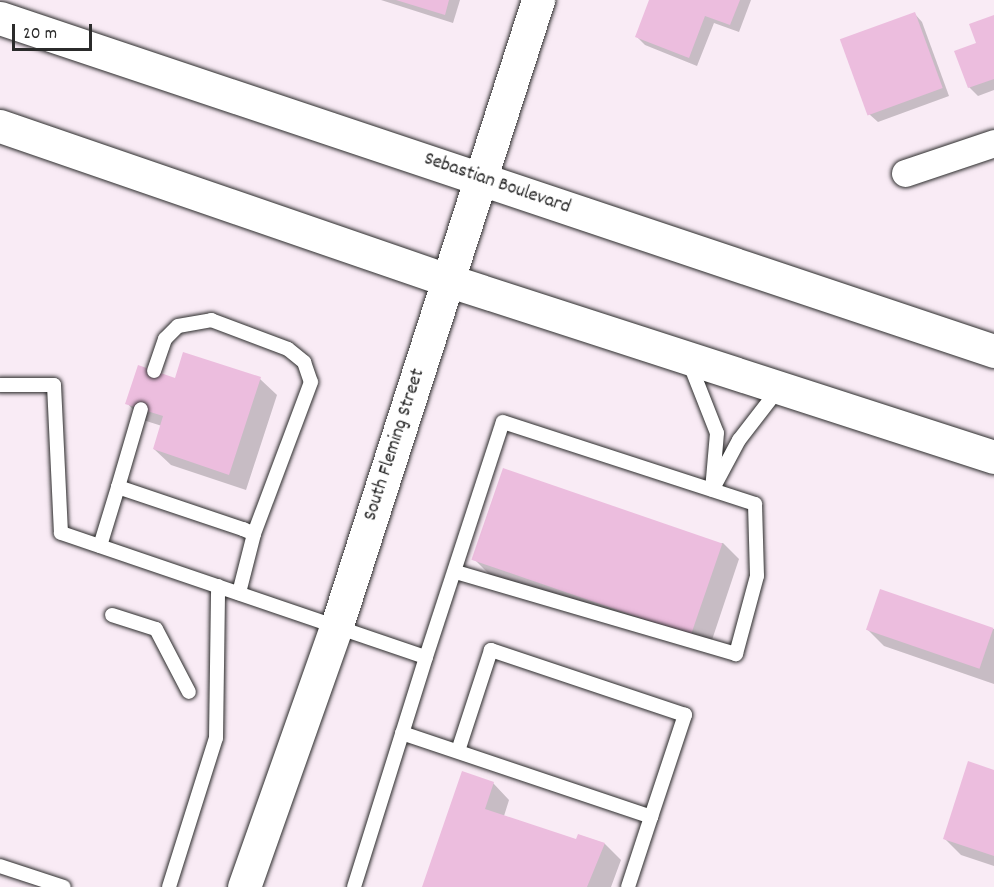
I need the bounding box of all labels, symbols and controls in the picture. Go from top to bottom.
scale bar [15,12,94,50]
text: 20 m [23,22,57,47]
street label: Sebastian Boulevard [421,148,573,220]
street label: South Fleming Street [359,366,431,524]

